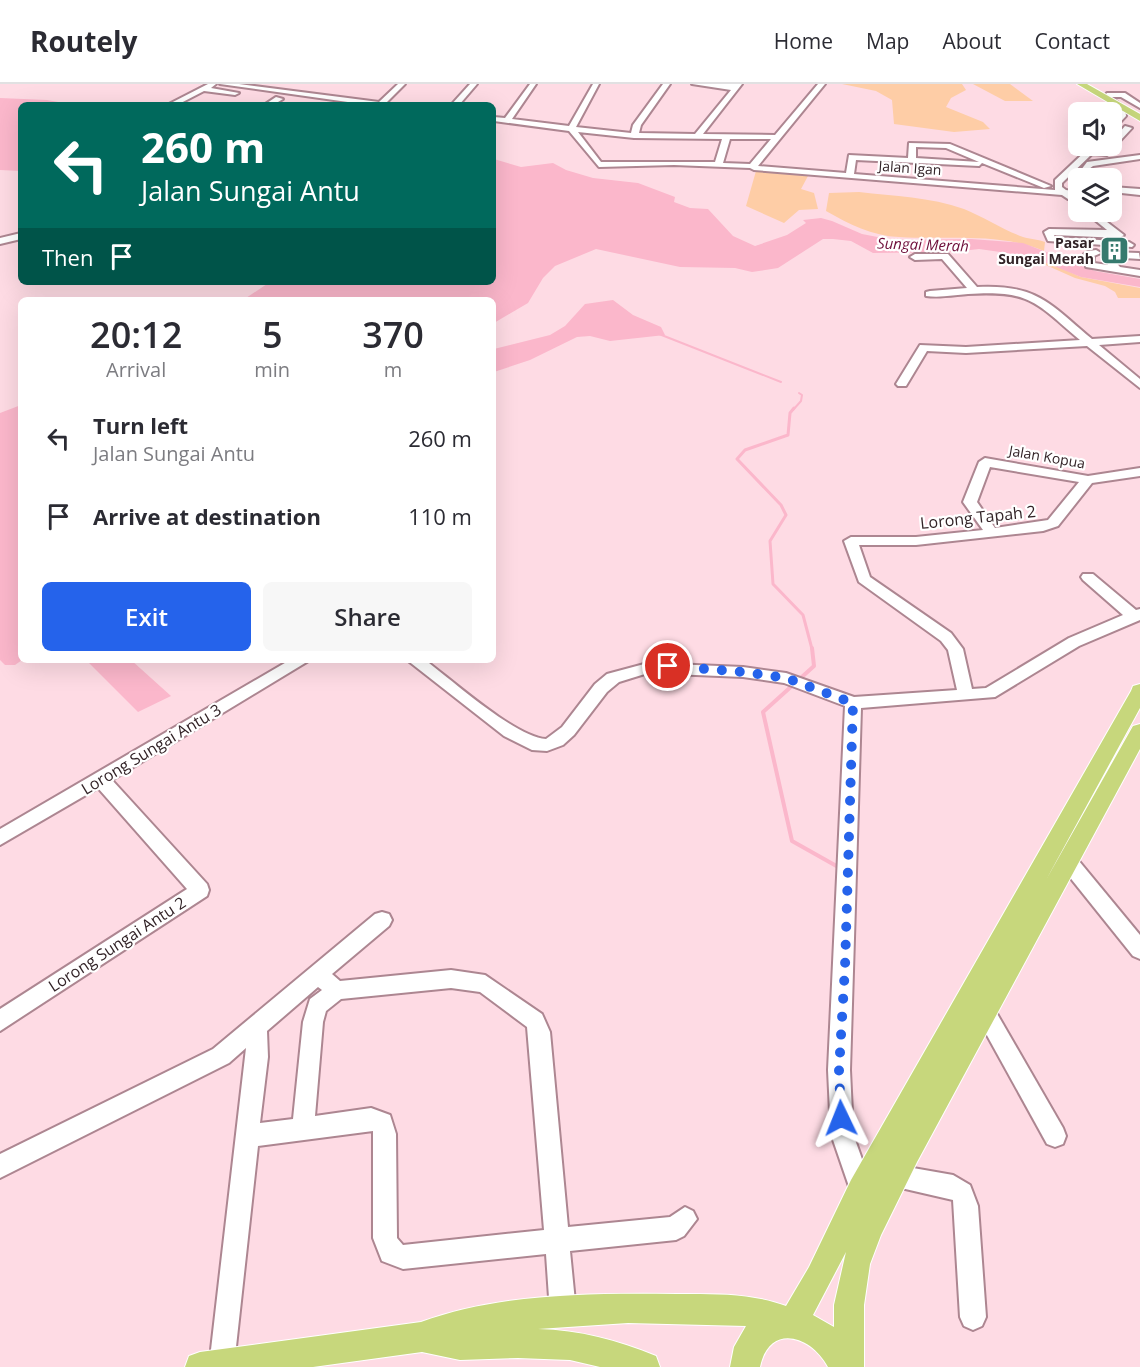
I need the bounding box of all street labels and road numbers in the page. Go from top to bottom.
street label: Jalan Igan [876,156,942,179]
street label: Jalan Kopua [1006,440,1087,473]
street label: Lorong Tapah 2 [919,500,1037,534]
street label: Lorong Sungai Antu 3 [77,698,225,800]
street label: Lorong Sungai Antu 2 [44,891,190,997]

